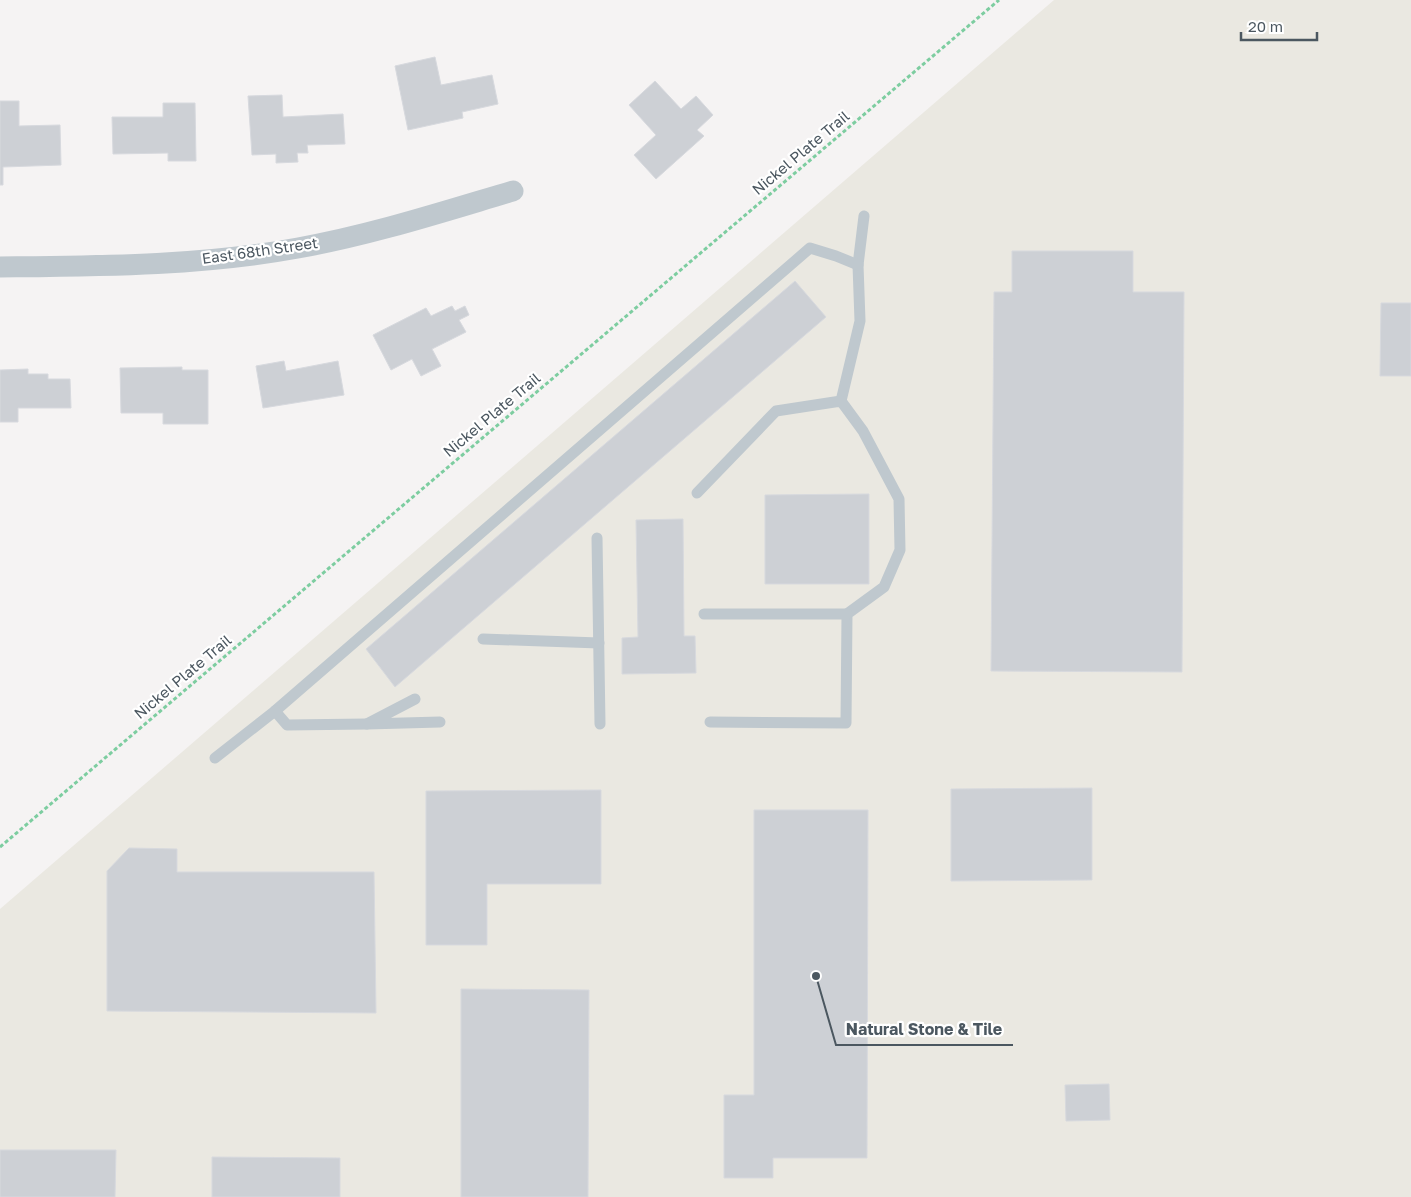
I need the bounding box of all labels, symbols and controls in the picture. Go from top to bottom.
scale bar [1241,10,1317,42]
text: 20 m [1248,17,1283,35]
street label: Nickel Plate Trail [748,106,853,198]
street label: East 68th Street [201,233,319,267]
street label: Nickel Plate Trail [439,368,544,460]
street label: Nickel Plate Trail [130,630,235,722]
callout: Natural Stone & Tile [836,1014,1013,1045]
text: Natural Stone & Tile [846,1019,1002,1039]

